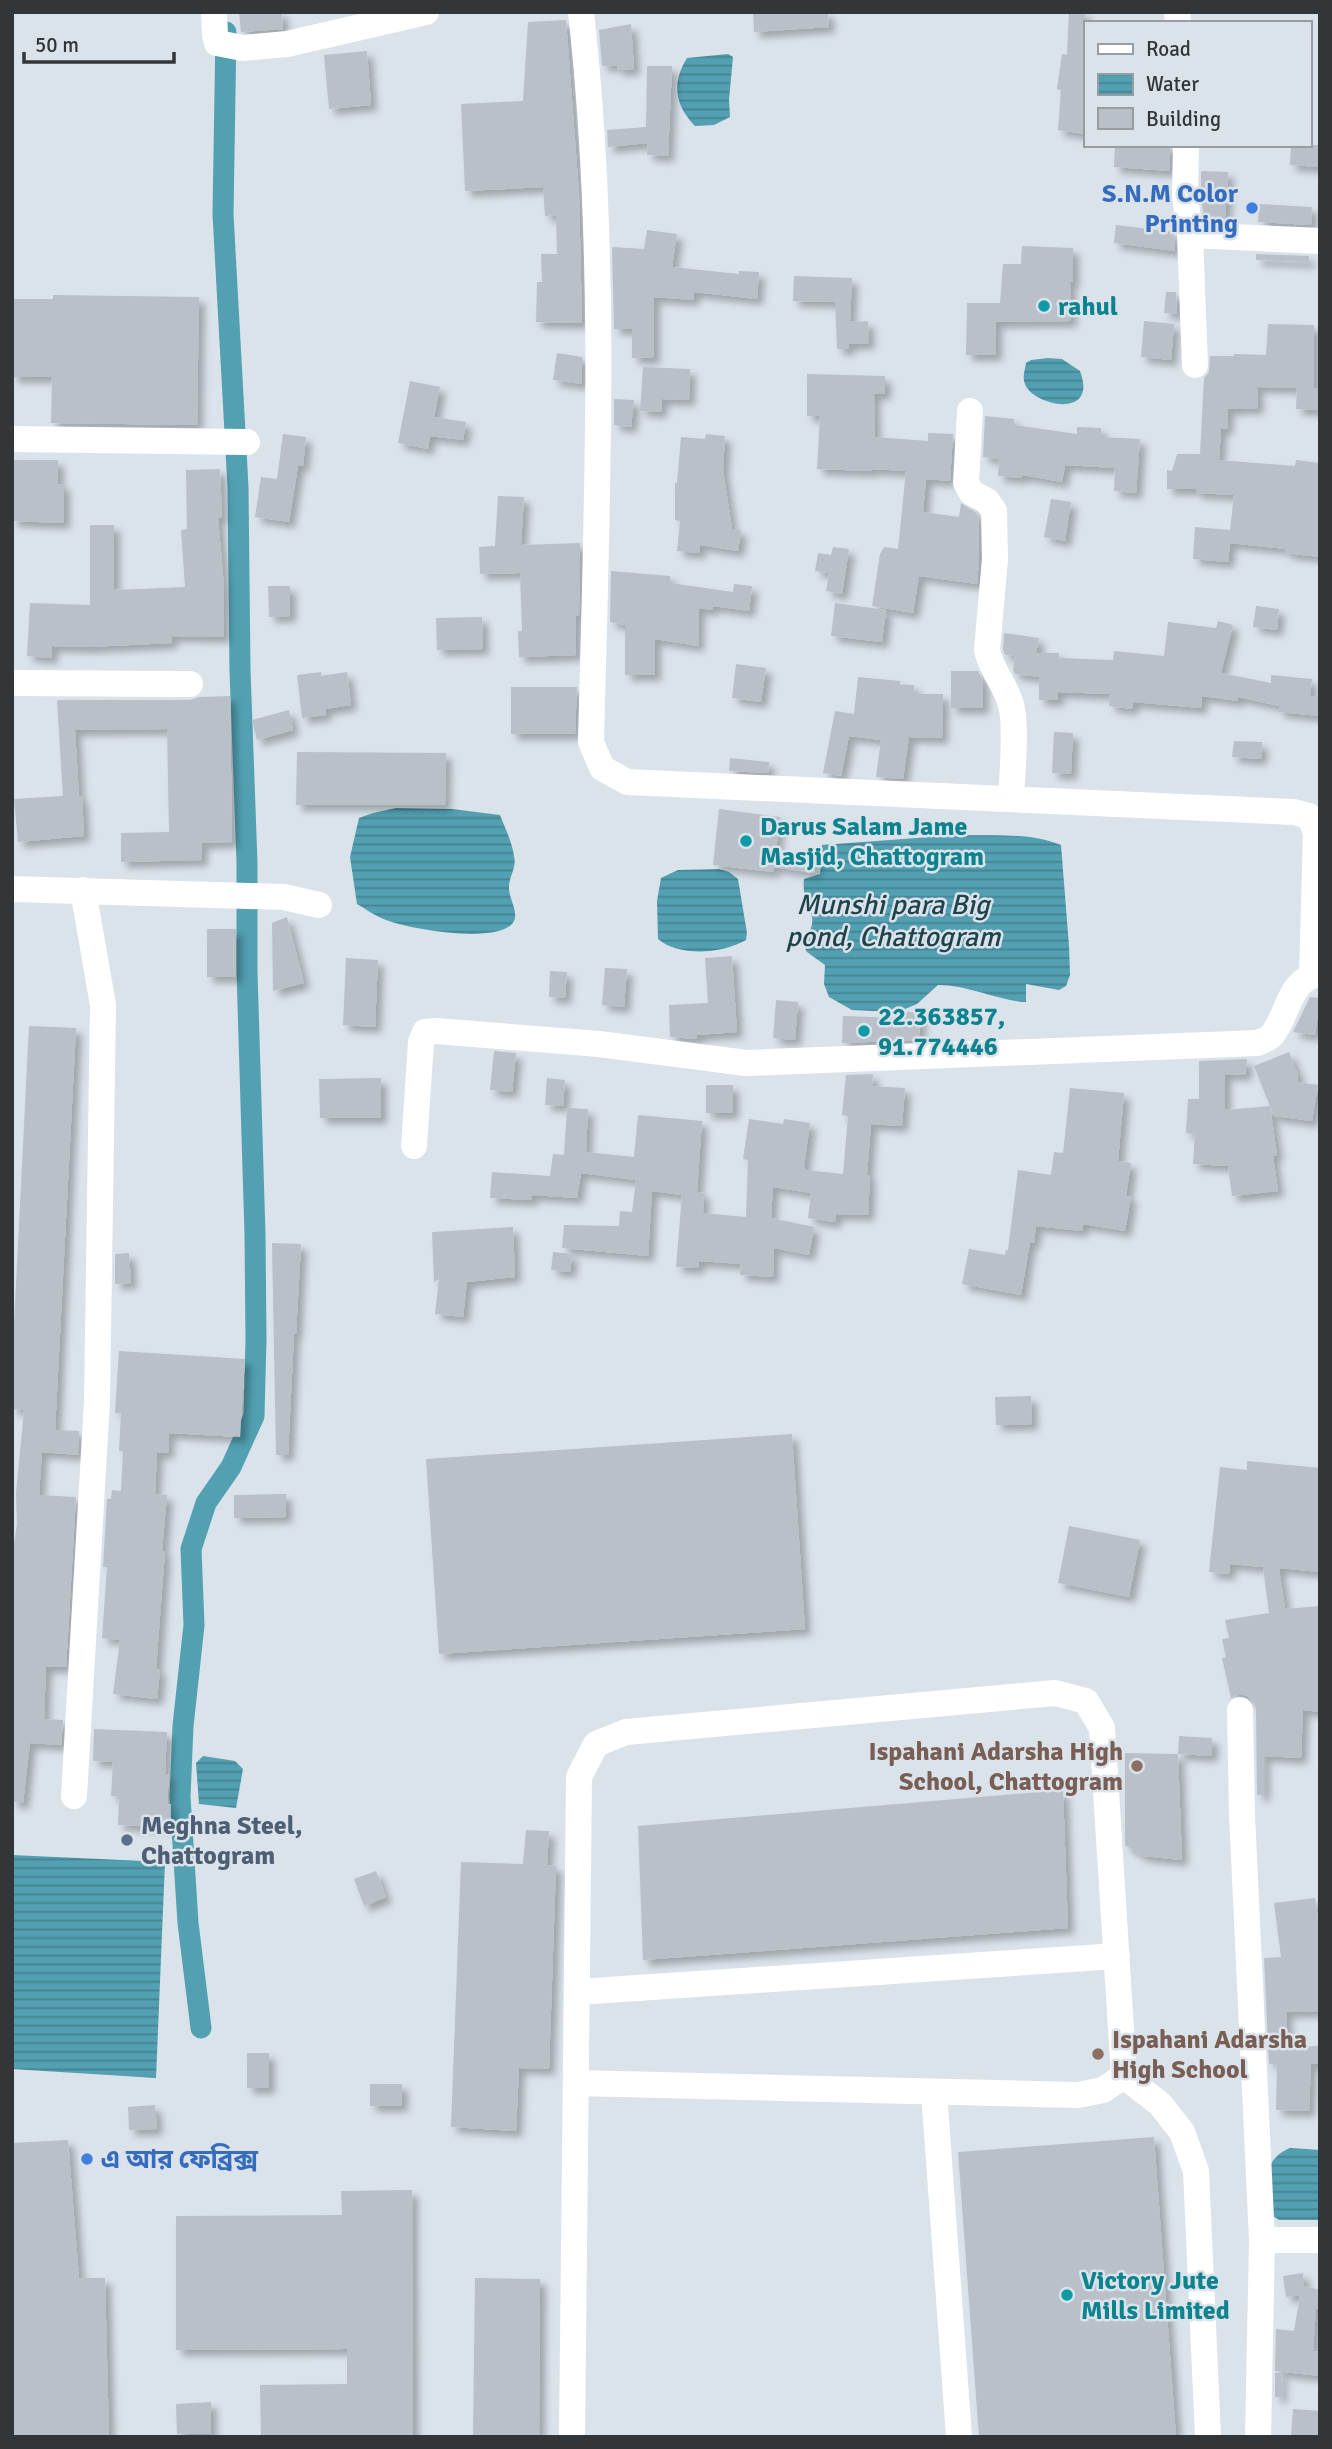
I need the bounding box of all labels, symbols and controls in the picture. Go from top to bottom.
scale bar [24,21,175,65]
legend [1084,21,1311,147]
text: 50 m [35,32,79,58]
text: Road [1146,36,1191,62]
text: Water [1146,71,1199,97]
text: Building [1146,106,1221,132]
place label: S.N.M Color Printing [1102,178,1239,240]
marker: S.N.M Color Printing [1244,200,1260,216]
place label: rahul [1058,291,1118,323]
marker: rahul [1036,298,1052,314]
place label: Darus Salam Jame Masjid, Chattogram [760,811,984,873]
marker: Darus Salam Jame Masjid, Chattogram [738,833,754,849]
water label: Munshi para Big pond, Chattogram [786,888,1001,954]
place label: 22.363857, 91.774446 [878,1001,1005,1063]
marker: 22.363857, 91.774446 [856,1023,872,1039]
place label: Ispahani Adarsha High School, Chattogram [868,1736,1123,1798]
marker: Ispahani Adarsha High School, Chattogram [1129,1758,1145,1774]
place label: Meghna Steel, Chattogram [141,1810,303,1872]
marker: Meghna Steel, Chattogram [119,1832,135,1848]
place label: Ispahani Adarsha High School [1112,2024,1307,2086]
marker: Ispahani Adarsha High School [1090,2046,1106,2062]
place label: এ আর ফেব্রিক্স [101,2143,259,2176]
marker: এ আর ফেব্রিক্স [79,2151,95,2167]
place label: Victory Jute Mills Limited [1081,2265,1230,2327]
marker: Victory Jute Mills Limited [1059,2287,1075,2303]

